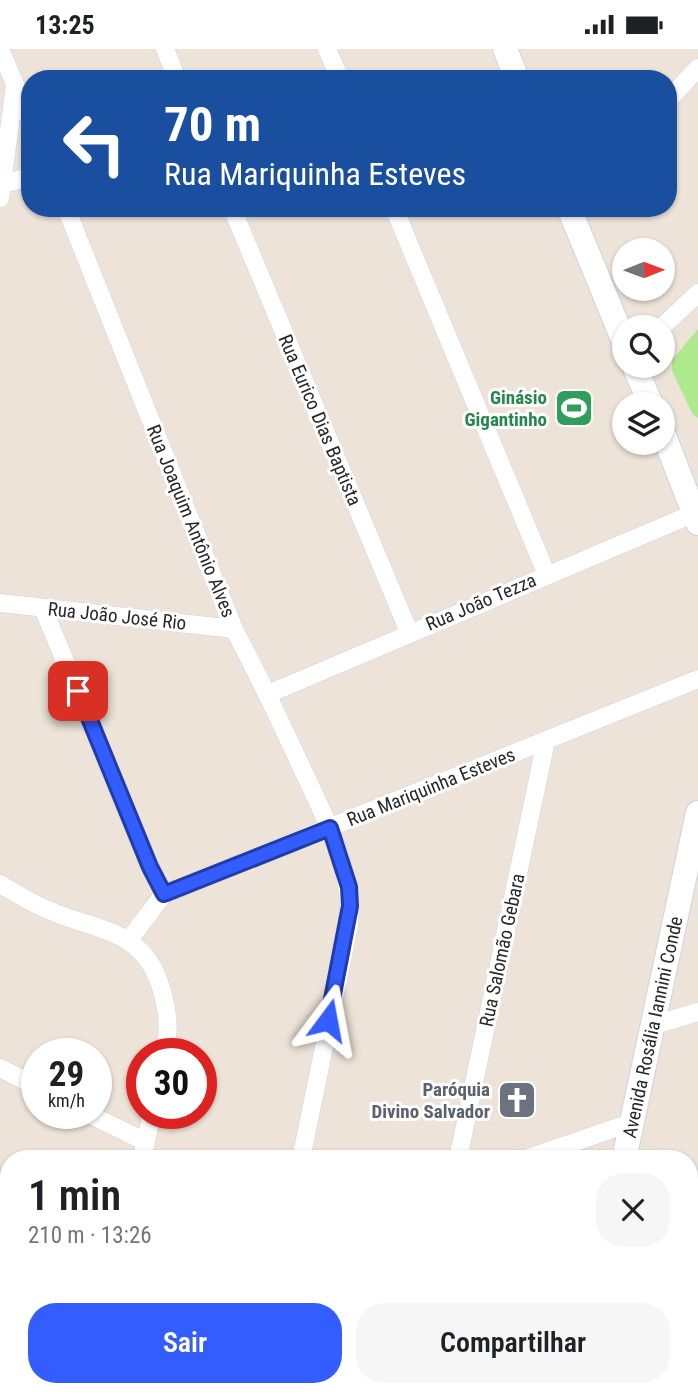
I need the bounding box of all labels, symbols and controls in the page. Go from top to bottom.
text: 13:25 [35,10,95,40]
text: 70 m [164,96,261,153]
icon: left [49,98,140,189]
text: Rua Mariquinha Esteves [164,155,466,193]
north arrow [612,238,676,301]
map controls [612,238,675,455]
button: search [612,315,675,378]
street label: Rua Eurico Dias Baptista [274,331,366,509]
place label: Ginásio Gigantinho [464,386,547,431]
sports icon: Ginásio Gigantinho [553,387,595,429]
button: layers [612,392,675,455]
street label: Rua Joaquim Antônio Alves [142,421,240,621]
street label: Rua João Tezza [422,568,540,636]
street label: Rua João José Rio [47,597,187,635]
pin [48,661,108,721]
icon: arrive [59,672,97,710]
street label: Rua Mariquinha Esteves [344,743,518,831]
street label: Rua Salomão Gebara [475,871,529,1029]
street label: Avenida Rosália Iannini Conde [617,914,687,1140]
position arrow [291,983,365,1057]
speed limit sign: 30 [126,1038,217,1129]
text: 29 [49,1054,84,1095]
place label: Paróquia Divino Salvador [371,1078,490,1123]
church icon: Paróquia Divino Salvador [496,1079,538,1121]
text: km/h [48,1090,85,1111]
text: 1 min [28,1171,121,1220]
button: close [596,1173,670,1247]
text: 210 m · 13:26 [28,1222,152,1249]
button: Sair [28,1303,342,1383]
button: Compartilhar [356,1303,670,1383]

